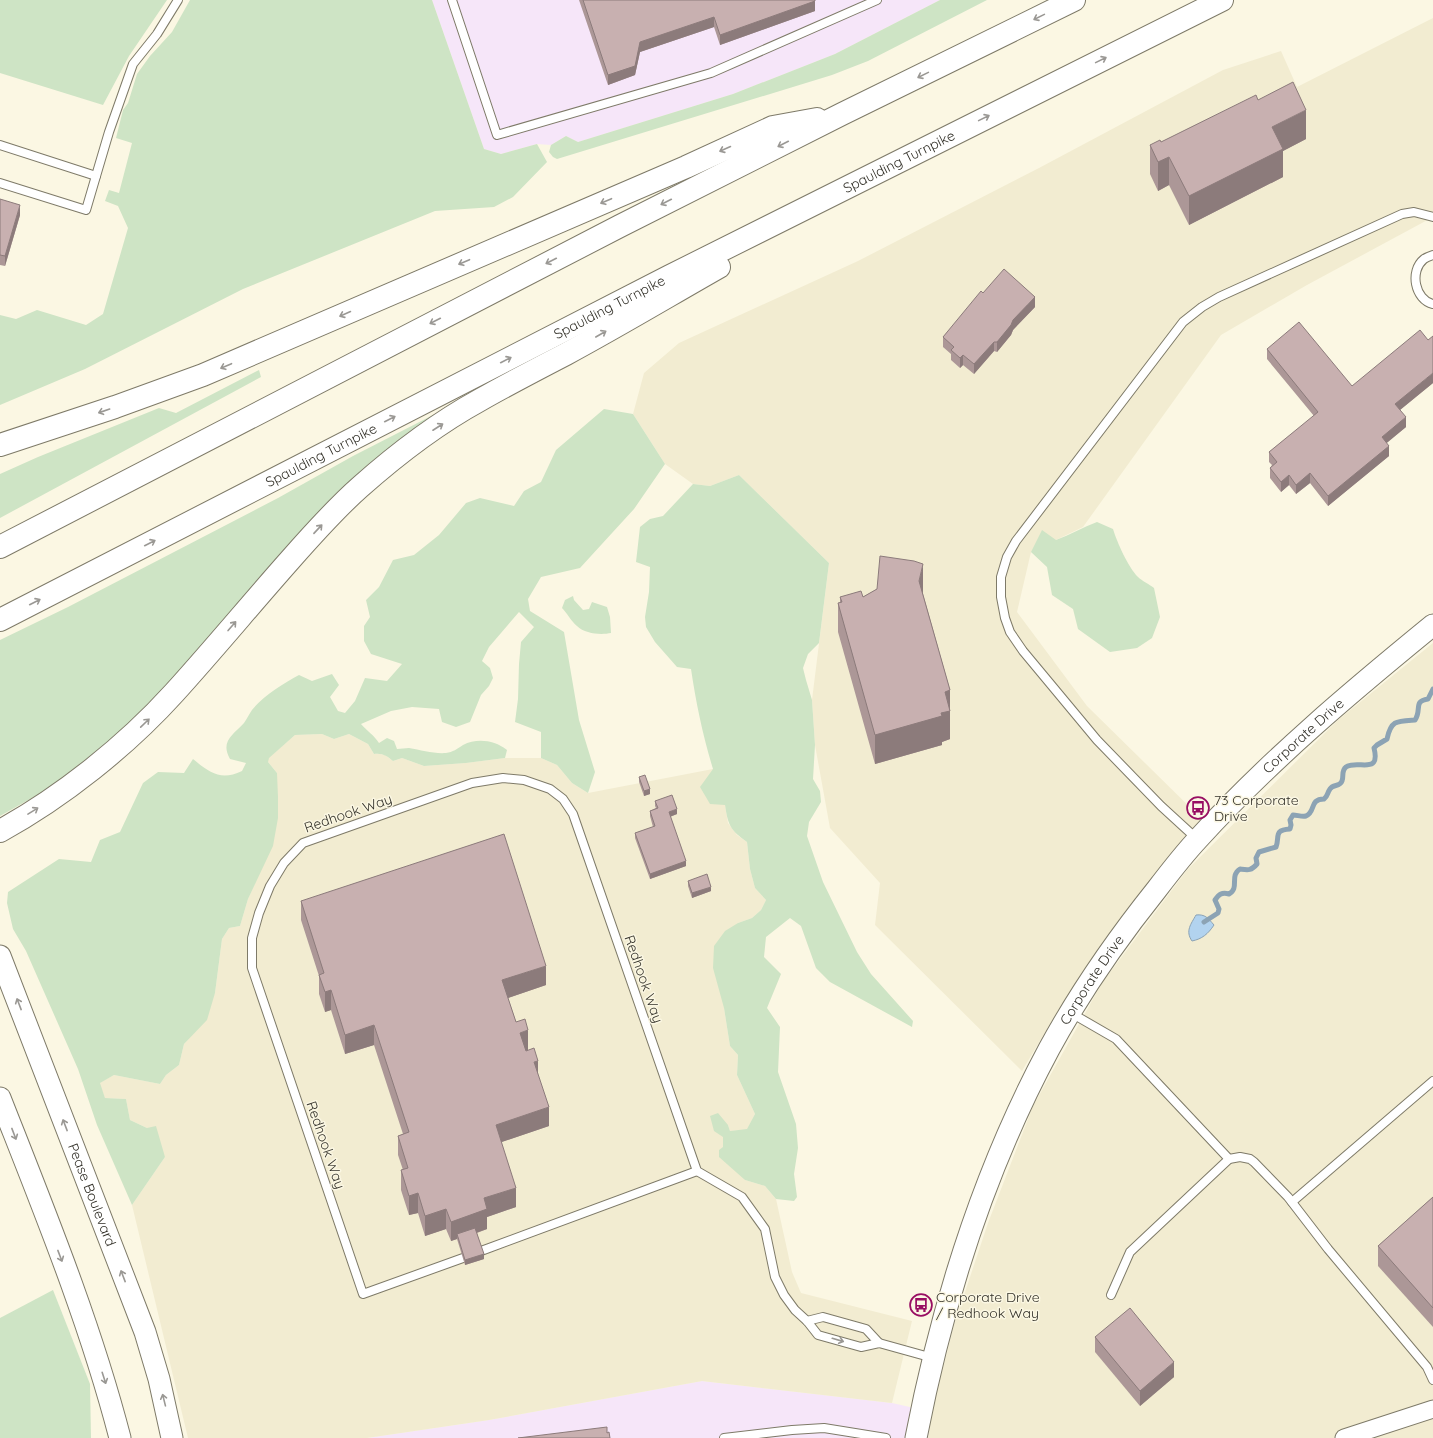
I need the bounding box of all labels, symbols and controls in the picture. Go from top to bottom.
one-way arrow [1033,14,1045,21]
one-way arrow [1095,56,1107,63]
one-way arrow [917,71,929,79]
one-way arrow [978,114,990,121]
street label: Spaulding Turnpike [840,126,958,197]
one-way arrow [777,141,789,148]
one-way arrow [720,146,732,153]
one-way arrow [601,198,613,205]
one-way arrow [661,199,673,207]
one-way arrow [545,258,557,265]
one-way arrow [458,259,470,266]
street label: Spaulding Turnpike [551,271,668,343]
one-way arrow [339,311,351,318]
one-way arrow [429,318,441,325]
one-way arrow [595,329,607,337]
one-way arrow [500,355,512,363]
one-way arrow [220,362,232,370]
one-way arrow [98,407,110,415]
one-way arrow [384,414,396,422]
street label: Spaulding Turnpike [262,419,380,491]
one-way arrow [432,422,444,430]
one-way arrow [313,524,323,534]
one-way arrow [144,538,156,546]
one-way arrow [28,598,40,605]
one-way arrow [227,621,236,631]
street label: Corporate Drive [1259,694,1348,777]
one-way arrow [140,718,150,727]
street label: Redhook Way [302,790,394,836]
place label: 73 Corporate Drive [1214,791,1299,825]
bus stop icon: 73 Corporate Drive [1185,795,1211,821]
one-way arrow [27,807,39,815]
street label: Corporate Drive [1056,931,1128,1028]
street label: Redhook Way [621,933,667,1025]
one-way arrow [14,999,22,1011]
street label: Redhook Way [303,1099,349,1191]
one-way arrow [61,1120,69,1132]
one-way arrow [11,1128,19,1140]
street label: Pease Boulevard [64,1141,120,1249]
one-way arrow [57,1249,65,1261]
one-way arrow [119,1271,127,1283]
place label: Corporate Drive / Redhook Way [936,1288,1040,1322]
bus stop icon: Corporate Drive / Redhook Way [908,1292,934,1318]
one-way arrow [832,1337,845,1345]
one-way arrow [100,1372,108,1384]
one-way arrow [160,1394,168,1407]

